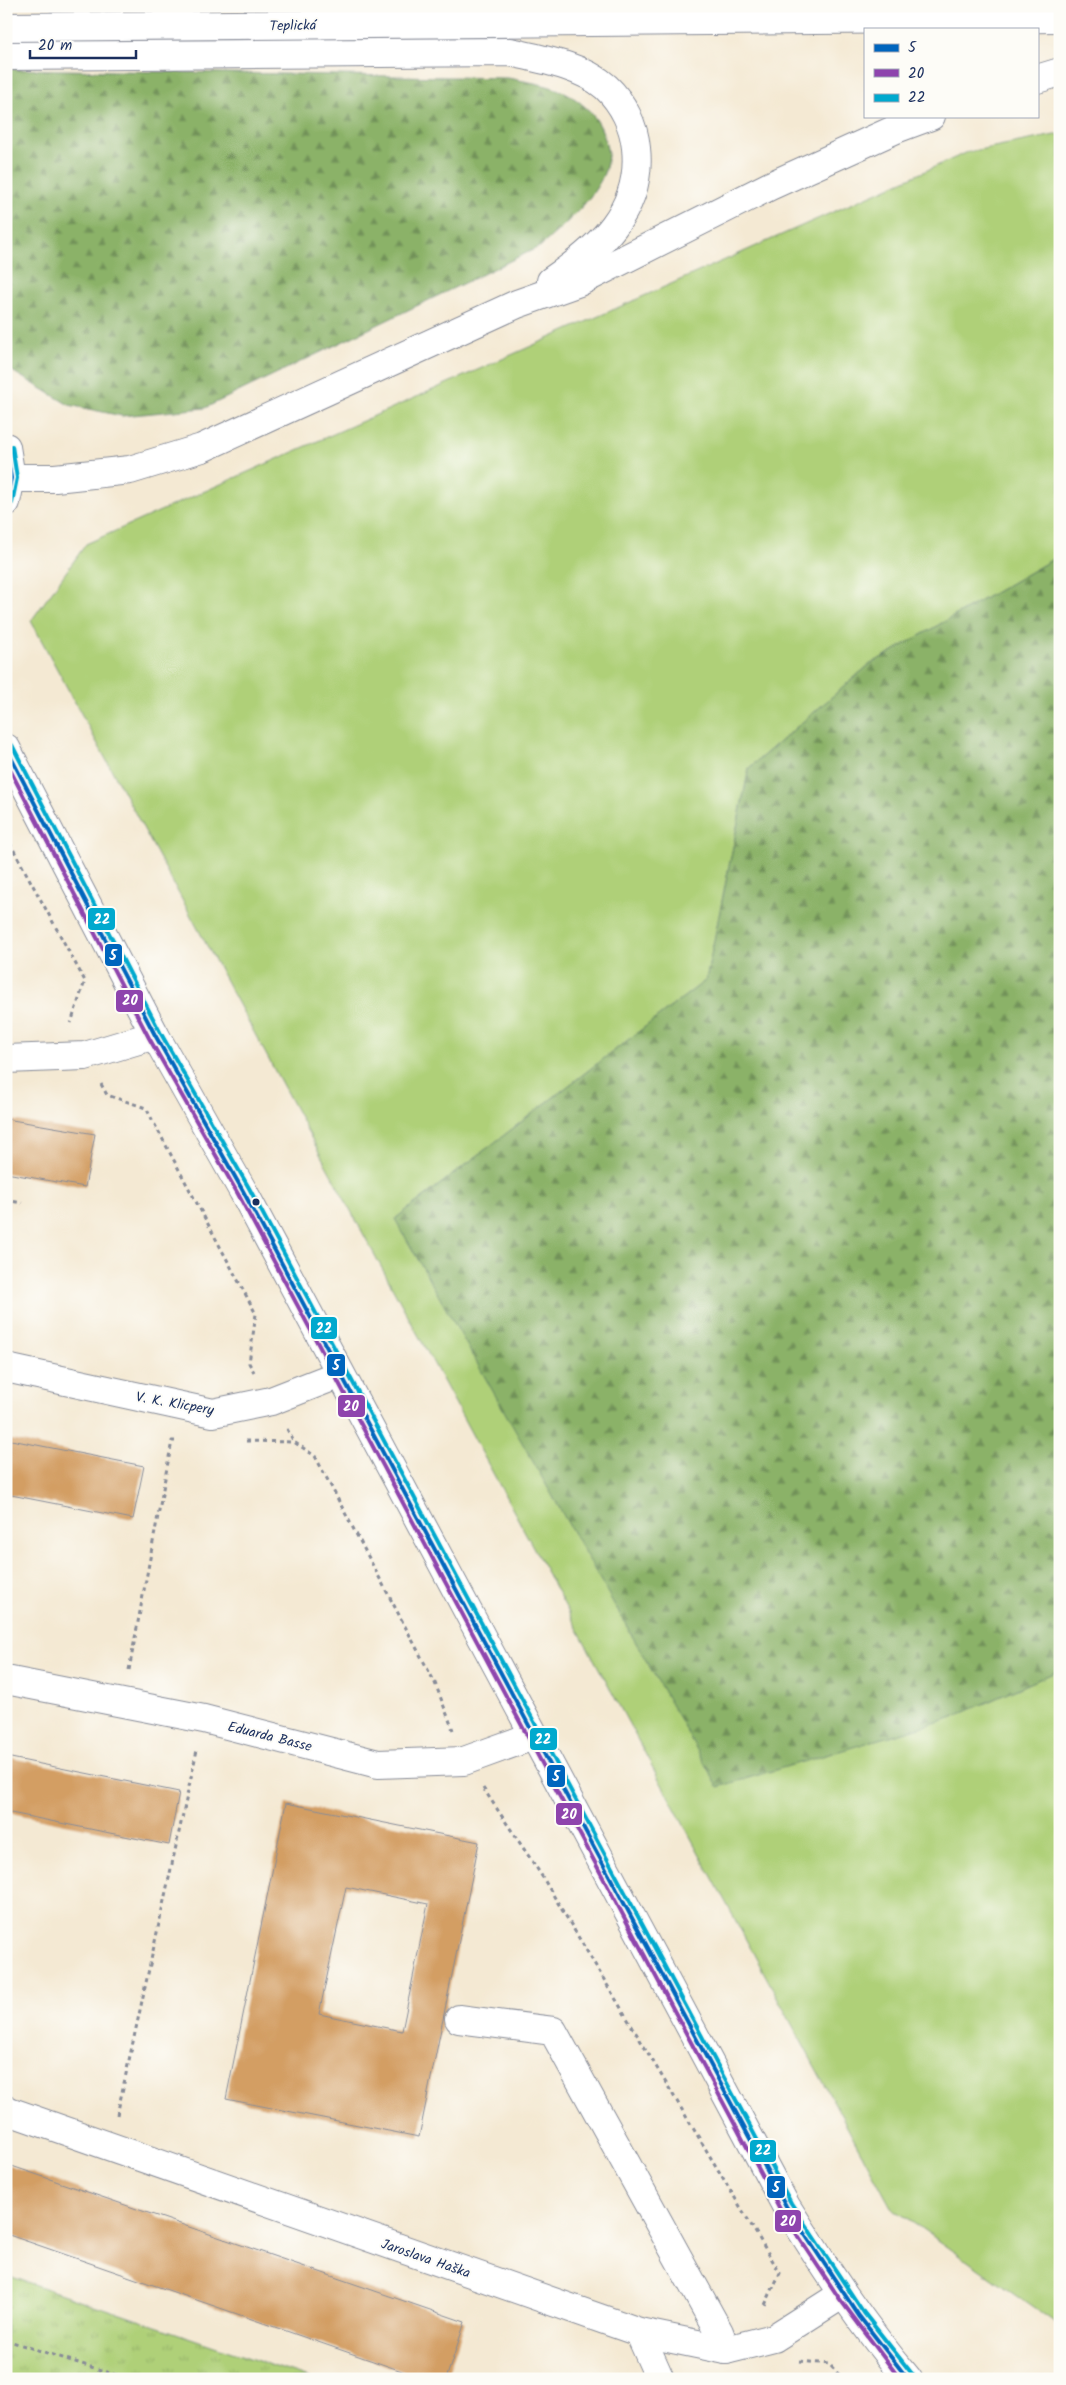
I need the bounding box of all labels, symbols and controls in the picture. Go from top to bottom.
street label: Teplická [270,15,318,37]
scale bar [30,28,136,60]
legend [864,28,1038,118]
text: 20 m [38,34,72,58]
text: 5 [908,36,917,60]
text: 20 [908,62,925,86]
text: 22 [908,86,925,110]
line badge: 22 [87,907,116,931]
text: 22 [94,909,110,931]
line badge: 5 [104,943,123,967]
text: 5 [108,945,118,967]
line badge: 20 [115,989,144,1013]
text: 20 [122,990,138,1012]
unlabelled marker [251,1197,261,1207]
line badge: 22 [310,1316,338,1340]
text: 22 [316,1318,332,1340]
line badge: 5 [326,1353,346,1377]
text: 5 [331,1355,341,1377]
street label: V. K. Klicpery [134,1386,216,1422]
line badge: 20 [337,1394,366,1418]
text: 20 [343,1396,359,1418]
street label: Eduarda Basse [225,1716,315,1758]
line badge: 22 [529,1727,558,1751]
text: 22 [535,1729,551,1751]
line badge: 5 [546,1764,566,1788]
text: 5 [551,1766,561,1788]
line badge: 20 [555,1802,583,1826]
text: 20 [561,1804,577,1826]
line badge: 22 [749,2139,777,2163]
text: 22 [755,2140,771,2162]
line badge: 5 [766,2175,786,2199]
text: 5 [771,2177,781,2199]
line badge: 20 [774,2209,802,2233]
text: 20 [780,2211,796,2233]
street label: Jaroslava Haška [378,2233,473,2285]

